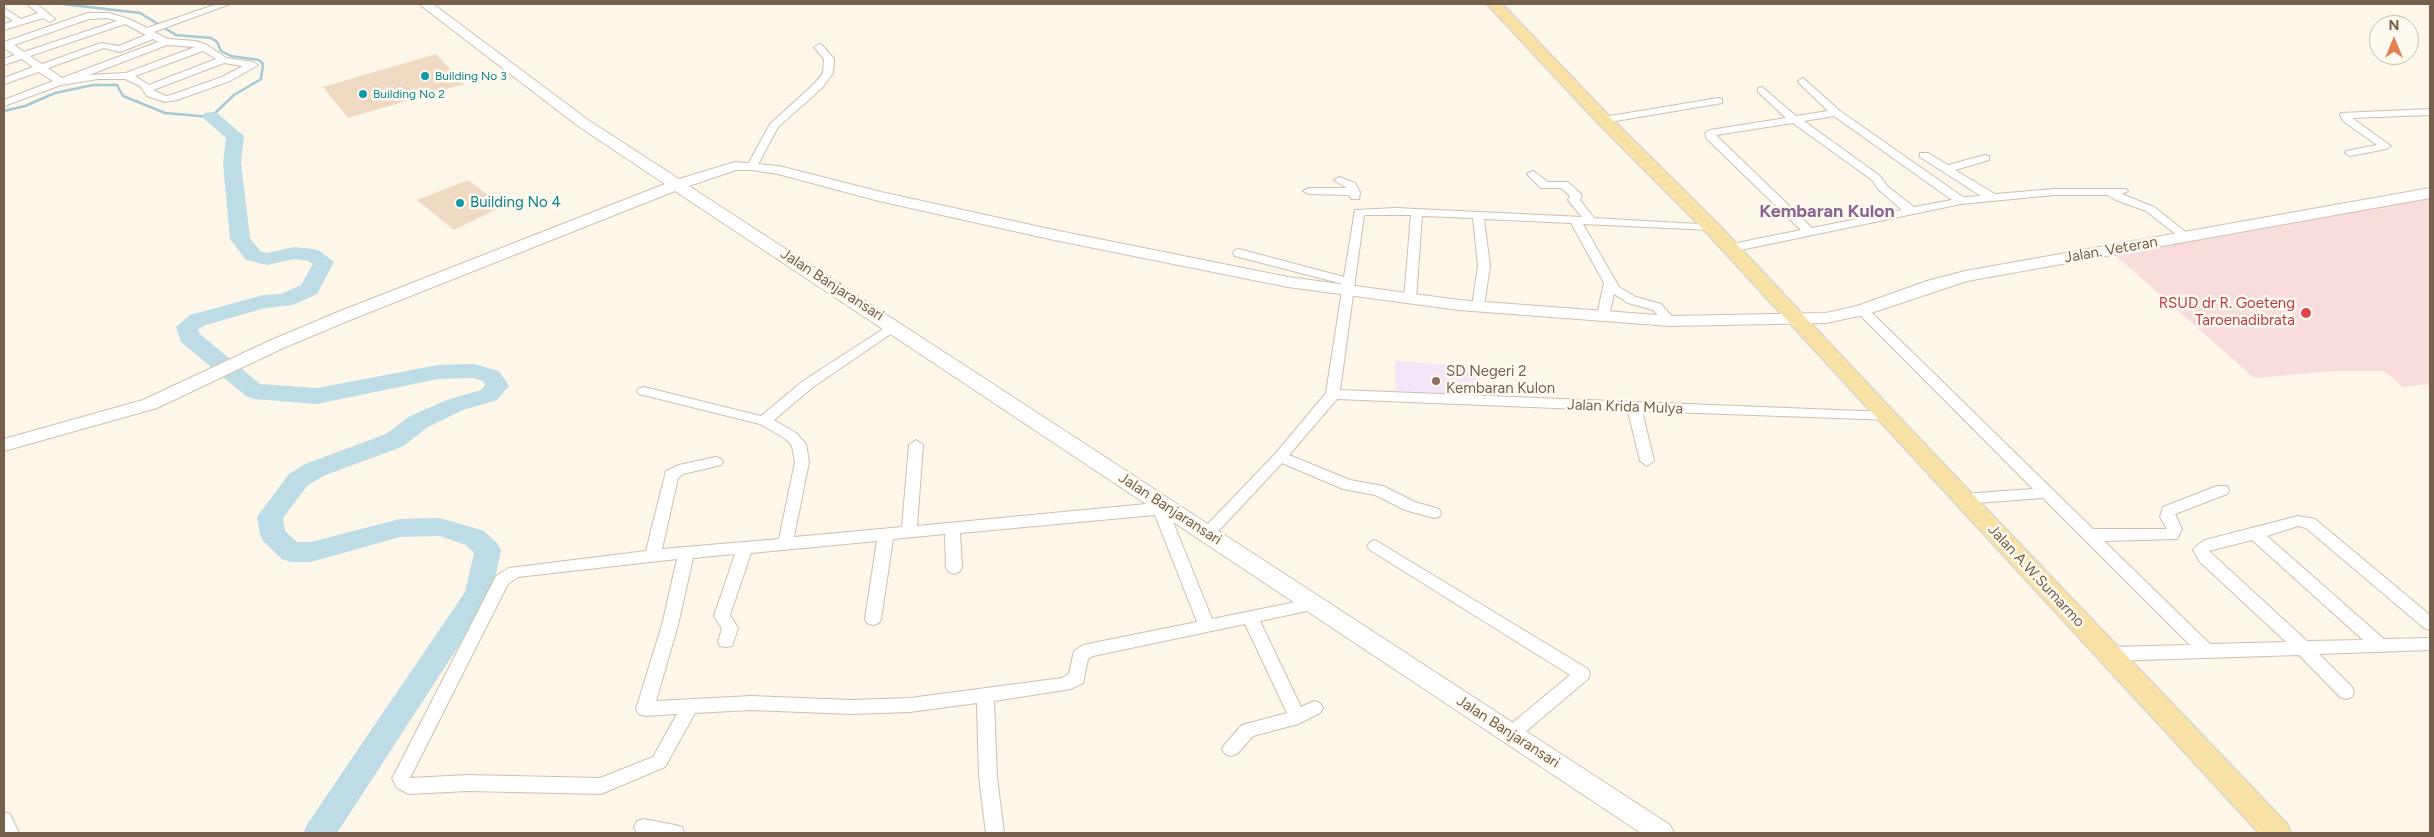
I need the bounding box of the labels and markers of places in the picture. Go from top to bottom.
place label: Building No 3 [435,69,507,83]
marker: Building No 3 [419,70,431,82]
place label: Building No 2 [373,87,445,101]
marker: Building No 2 [357,88,369,100]
place label: Building No 4 [470,194,561,212]
marker: Building No 4 [454,197,466,209]
place label: RSUD dr R. Goeteng Taroenadibrata [2159,295,2295,330]
marker: RSUD dr R. Goeteng Taroenadibrata [2299,306,2313,320]
place label: SD Negeri 2 Kembaran Kulon [1446,363,1555,398]
marker: SD Negeri 2 Kembaran Kulon [1430,375,1442,387]

